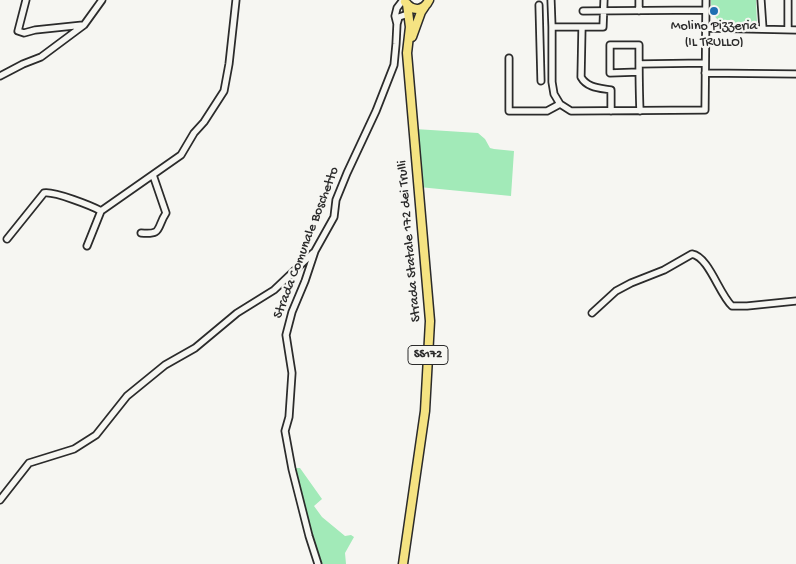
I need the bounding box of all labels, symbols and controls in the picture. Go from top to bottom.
marker: Molino Pizzeria (IL TRULLO) [708,5,720,17]
place label: Molino Pizzeria (IL TRULLO) [671,19,757,52]
street label: Strada Statale 172 dei Trulli [395,159,425,323]
street label: Strada Comunale Boschetto [270,165,344,321]
road number: SS172 [408,346,448,364]

